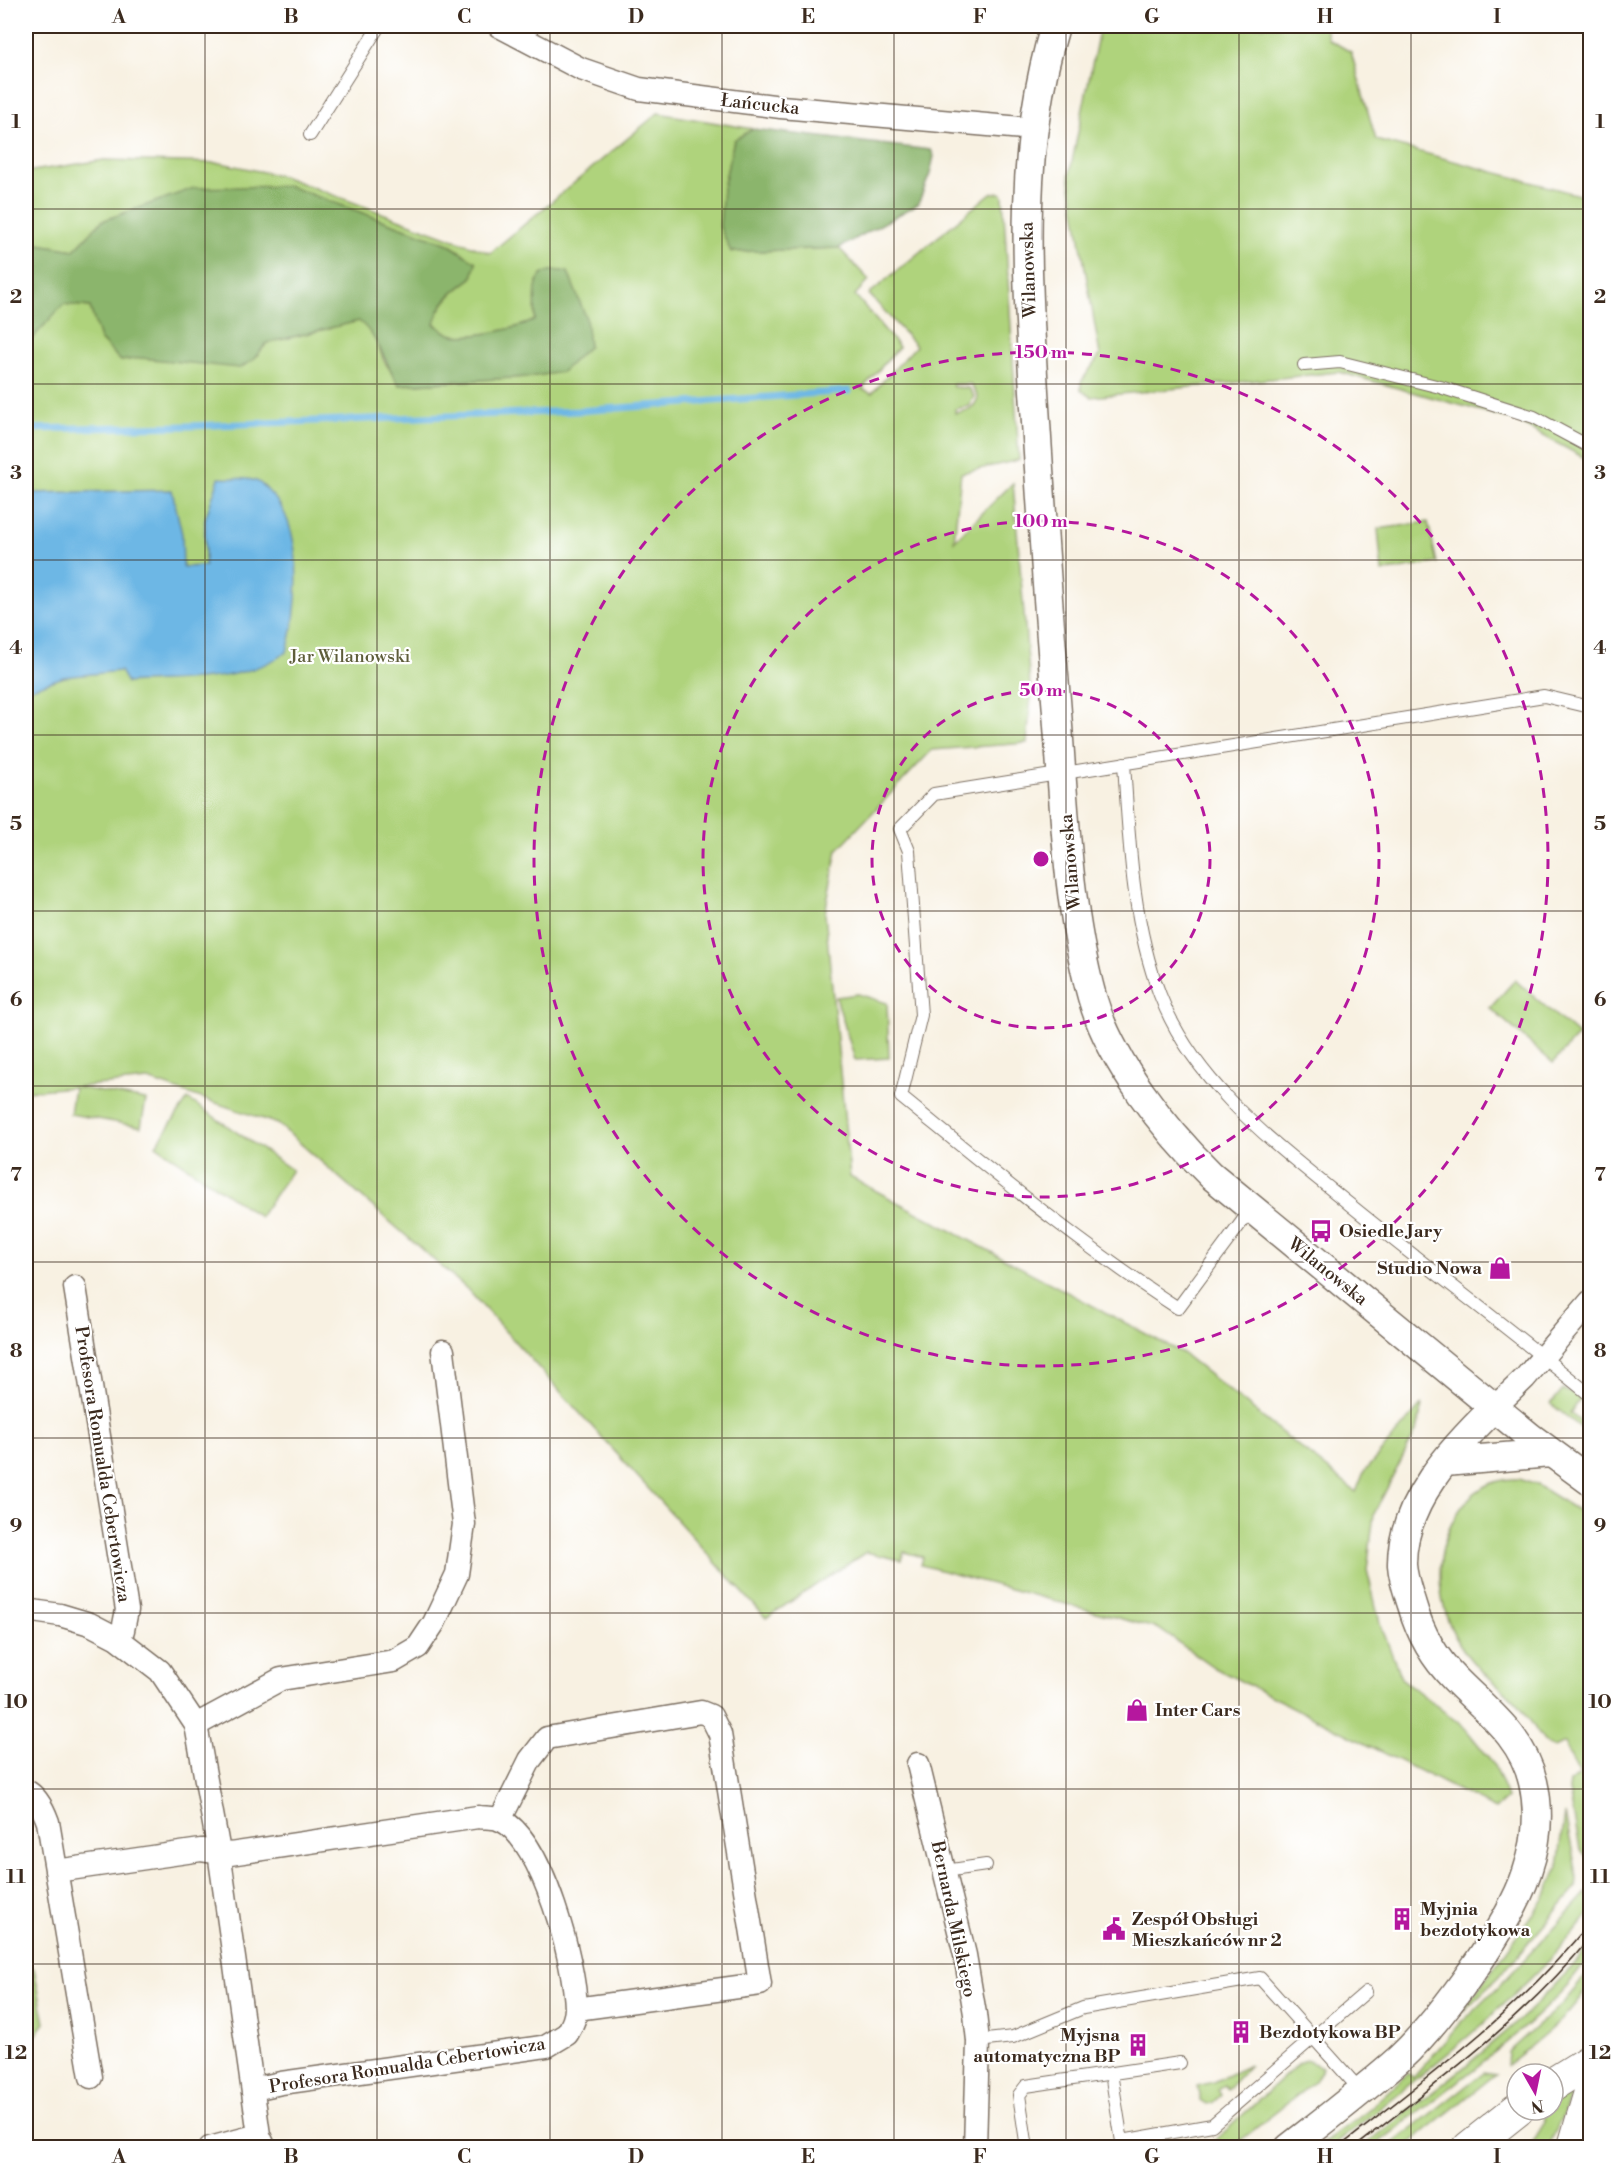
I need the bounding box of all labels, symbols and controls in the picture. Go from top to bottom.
text: A [111,5,127,30]
text: B [283,5,299,30]
text: C [457,5,471,30]
text: D [628,5,644,30]
text: E [801,5,815,30]
text: F [973,5,987,30]
text: G [1144,5,1160,30]
text: H [1317,5,1334,30]
text: I [1493,5,1501,30]
street label: Łańcucka [719,89,801,120]
text: 1 [11,110,21,135]
text: 1 [1595,110,1605,135]
street label: Wilanowska [1015,221,1042,319]
text: 2 [10,285,22,310]
text: 2 [1594,285,1606,310]
text: 150 m [1015,341,1068,364]
text: 3 [10,461,22,486]
text: 3 [1594,461,1606,486]
text: 100 m [1014,510,1068,533]
text: 4 [9,636,23,661]
text: 4 [1593,636,1607,661]
park label: Jar Wilanowski [289,645,410,668]
text: 50 m [1019,679,1063,702]
text: 5 [10,812,22,837]
street label: Wilanowska [1055,812,1086,912]
text: 5 [1594,812,1606,837]
centre of rings [1031,849,1051,869]
text: 6 [10,988,23,1013]
text: 6 [1594,988,1607,1013]
text: 7 [10,1163,22,1188]
text: 7 [1594,1163,1606,1188]
bus stop icon: Osiedle Jary [1308,1218,1334,1244]
place label: Osiedle Jary [1339,1220,1443,1243]
street label: Wilanowska [1282,1232,1373,1311]
shop icon: Studio Nowa [1487,1255,1513,1281]
place label: Studio Nowa [1377,1257,1482,1280]
street label: Profesora Romualda Cebertowicza [69,1324,136,1605]
text: 8 [10,1339,23,1364]
text: 8 [1594,1339,1607,1364]
text: 9 [10,1514,22,1539]
text: 9 [1594,1514,1606,1539]
text: 10 [4,1690,28,1715]
text: 10 [1588,1690,1612,1715]
shop icon: Inter Cars [1124,1697,1150,1723]
place label: Inter Cars [1155,1699,1241,1722]
street label: Bernarda Milskiego [925,1838,981,1999]
text: 11 [6,1865,26,1890]
text: 11 [1590,1865,1610,1890]
place label: Myjnia bezdotykowa [1420,1898,1530,1942]
building icon: Myjnia bezdotykowa [1389,1906,1415,1932]
place label: Zespół Obsługi Mieszkańców nr 2 [1132,1908,1282,1952]
public building icon: Zespół Obsługi Mieszkańców nr 2 [1101,1916,1127,1942]
building icon: Bezdotykowa BP [1228,2019,1254,2045]
place label: Bezdotykowa BP [1259,2021,1401,2044]
place label: Myjsna automatyczna BP [973,2024,1120,2068]
street label: Profesora Romualda Cebertowicza [267,2032,548,2099]
building icon: Myjsna automatyczna BP [1125,2032,1151,2058]
text: 12 [5,2041,27,2066]
text: 12 [1589,2041,1611,2066]
north arrow [1505,2062,1565,2122]
text: N [1529,2095,1545,2117]
text: A [111,2145,127,2170]
text: B [283,2145,299,2170]
text: C [457,2145,471,2170]
text: D [628,2145,644,2170]
text: E [801,2145,815,2170]
text: F [973,2145,987,2170]
text: G [1144,2145,1160,2170]
text: H [1317,2145,1334,2170]
text: I [1493,2145,1501,2170]

